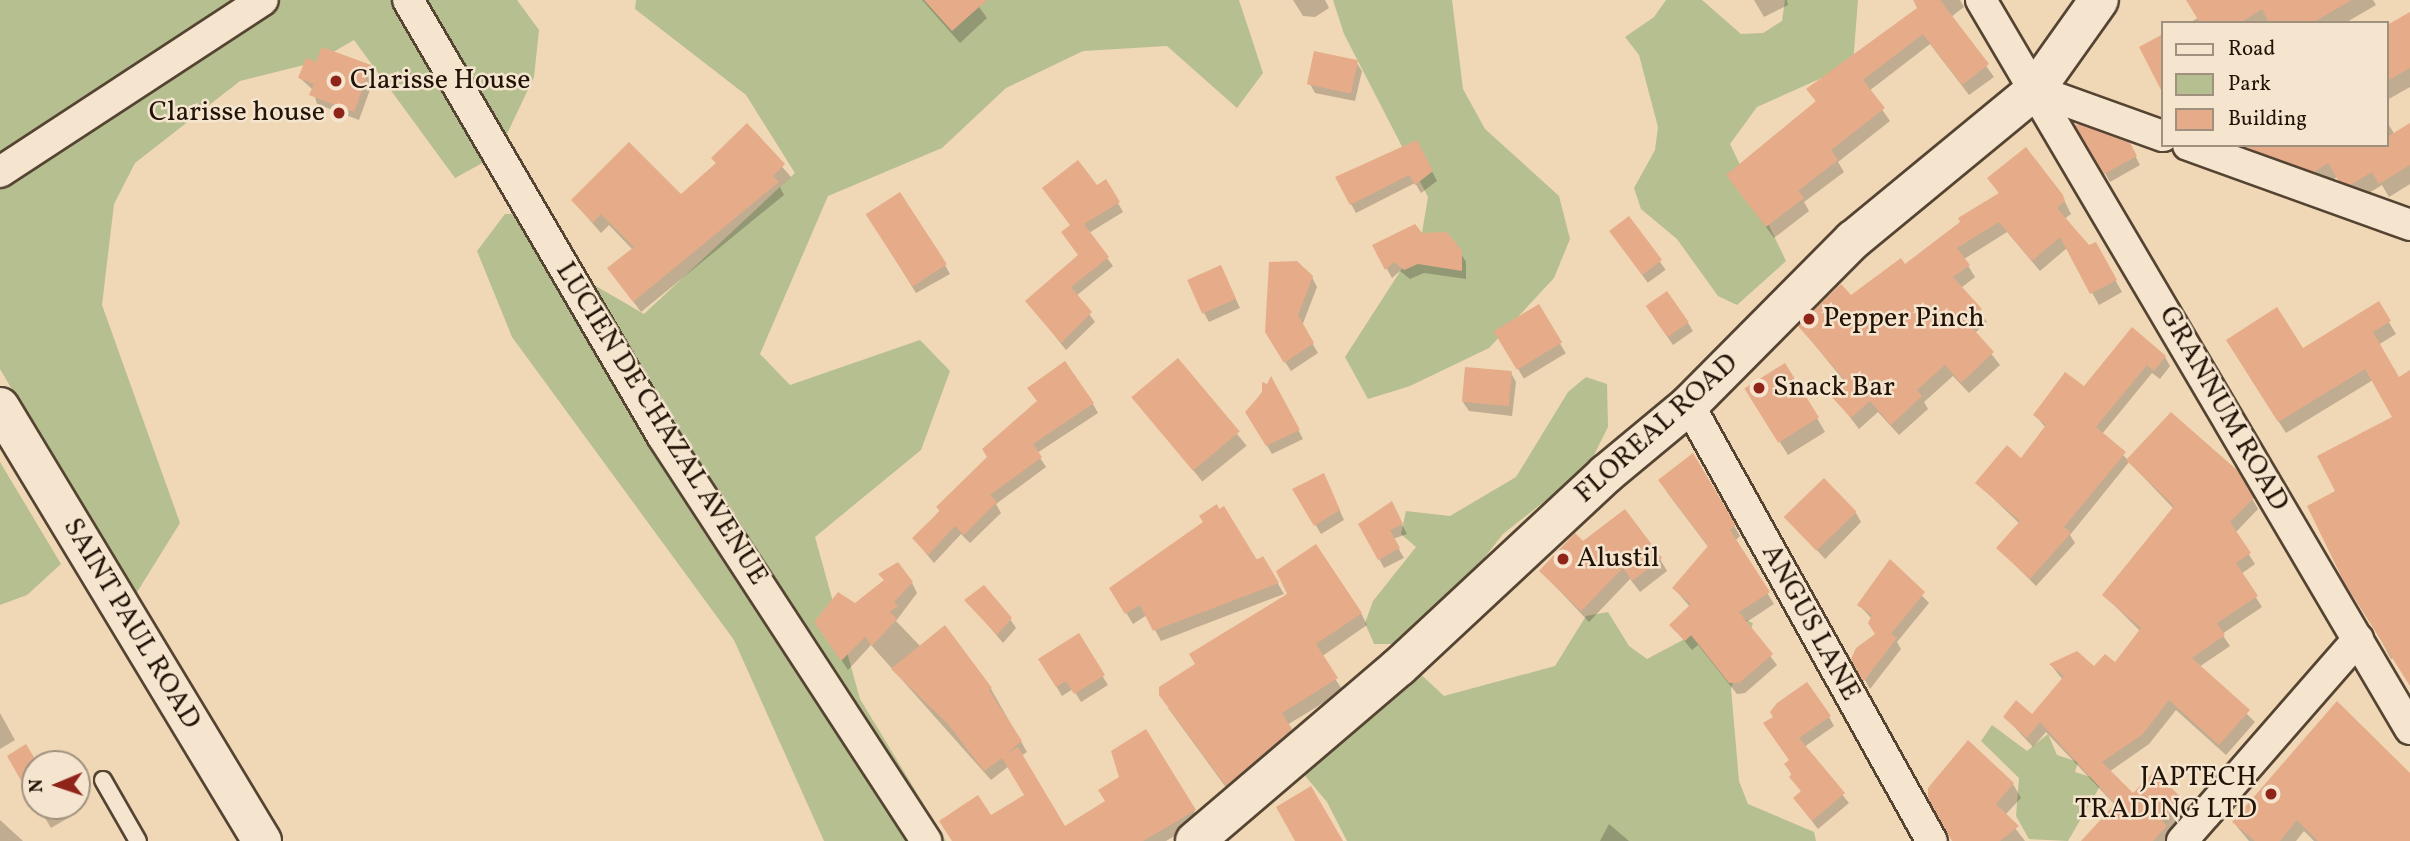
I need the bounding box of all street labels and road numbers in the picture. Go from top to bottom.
street label: LUCIEN DE CHAZAL AVENUE [547,256,775,592]
street label: GRANNUM ROAD [2151,301,2295,517]
street label: FLOREAL ROAD [1569,347,1745,511]
street label: SAINT PAUL ROAD [55,512,207,736]
street label: ANGUS LANE [1753,539,1867,707]

